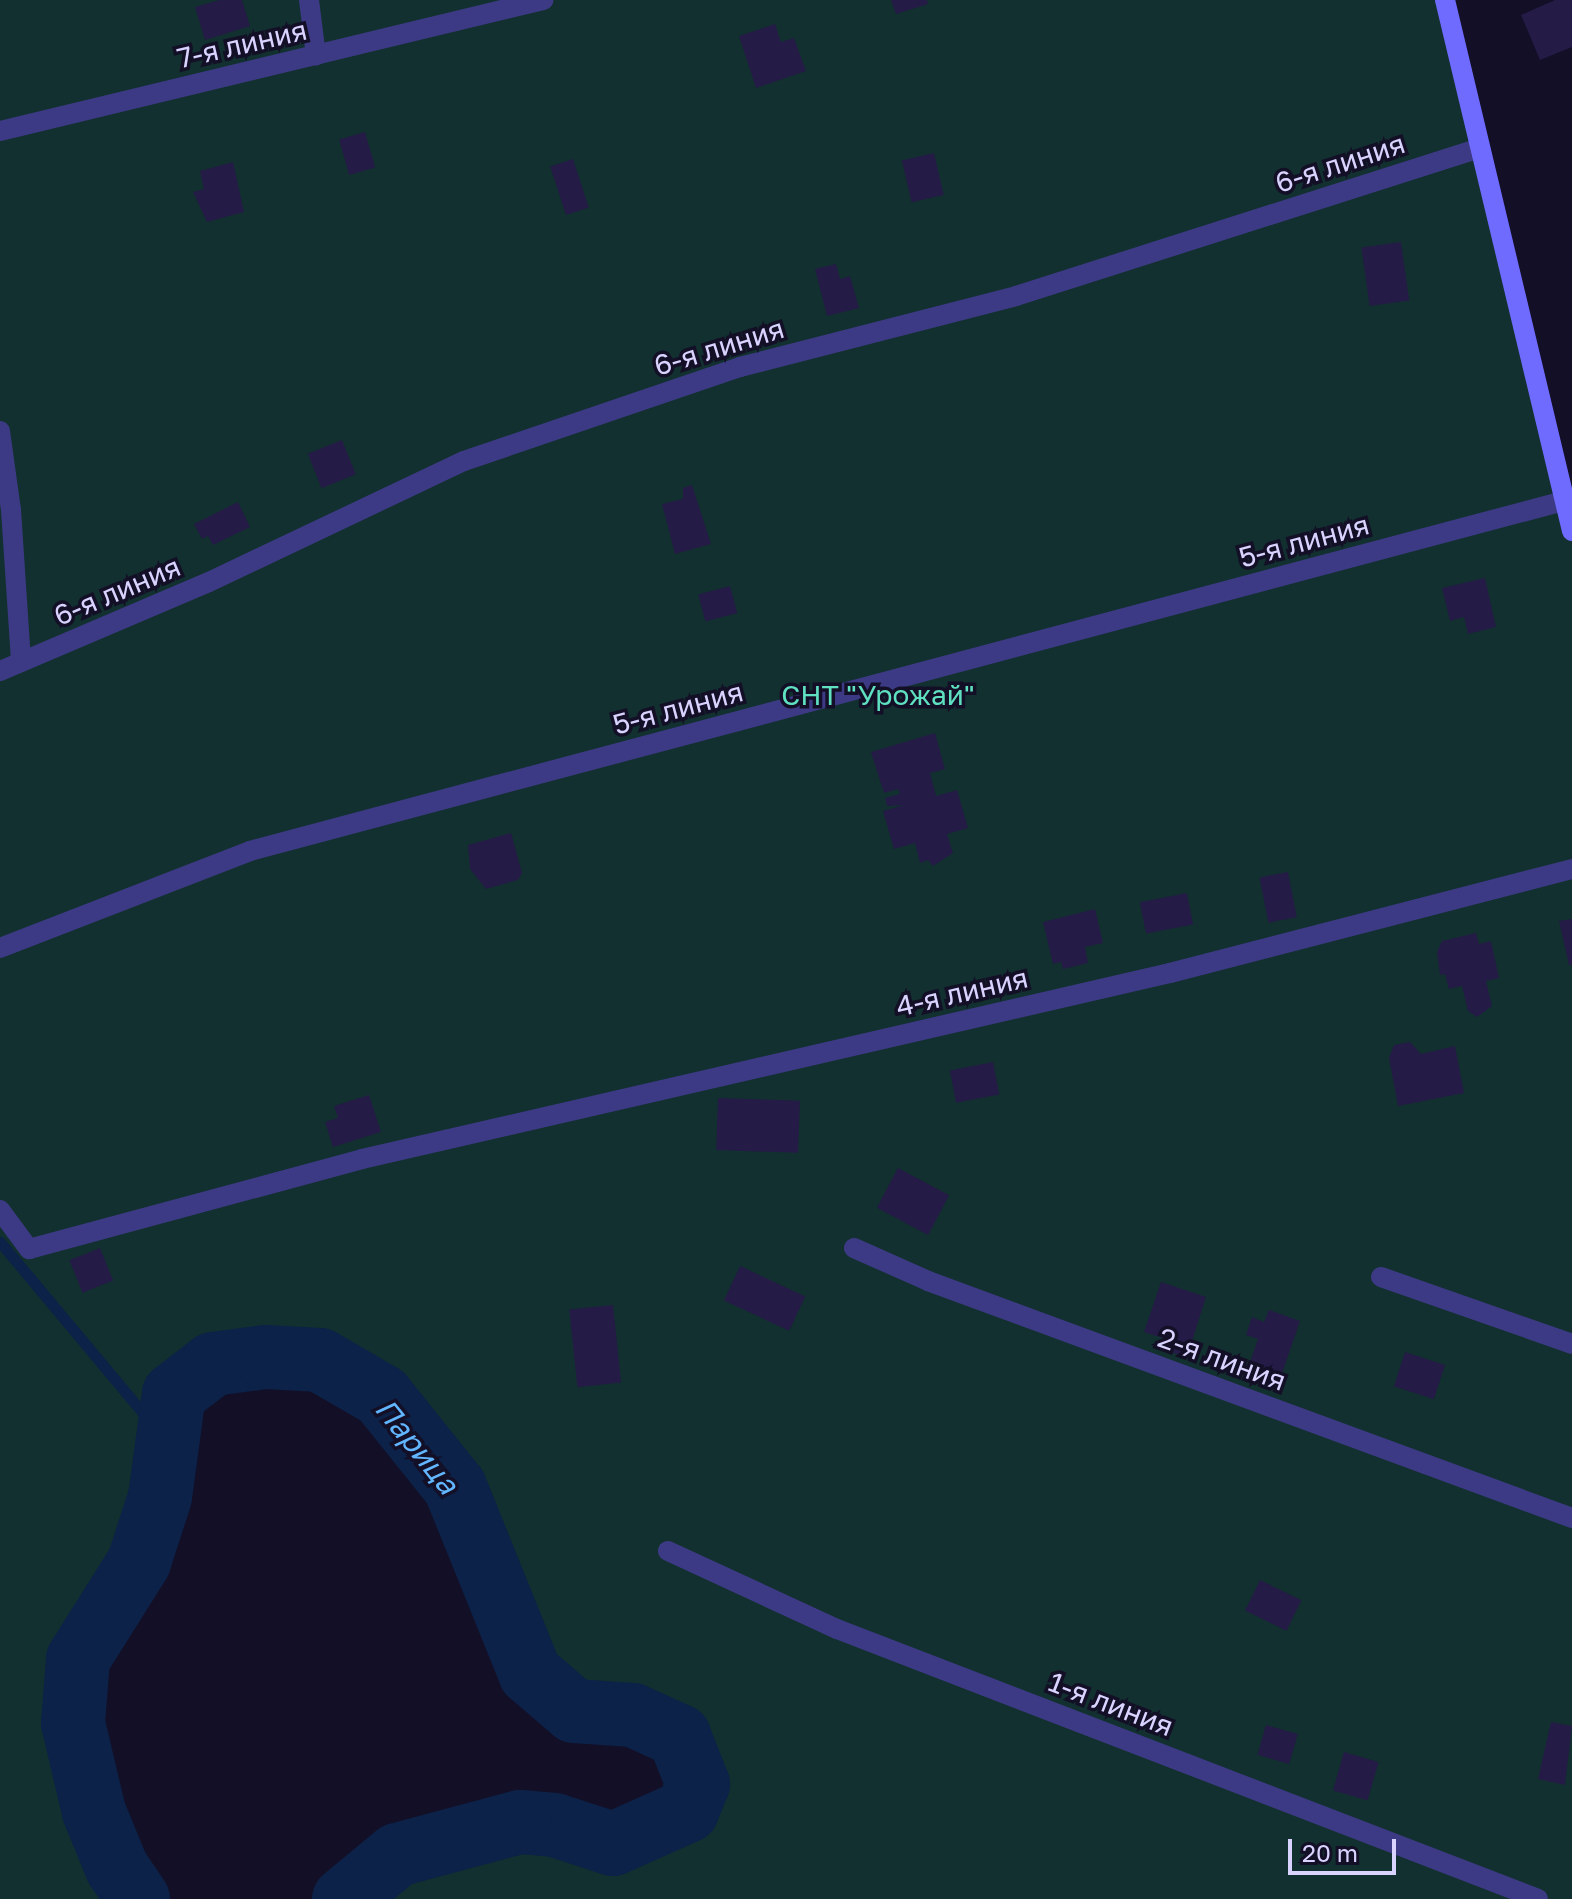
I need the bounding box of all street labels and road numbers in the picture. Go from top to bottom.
street label: 7-я линия [174,13,310,75]
street label: 6-я линия [1271,126,1409,200]
street label: 6-я линия [650,311,788,383]
street label: 5-я линия [1235,508,1373,574]
street label: 6-я линия [49,549,185,633]
street label: 5-я линия [609,675,747,741]
street label: 4-я линия [893,961,1031,1023]
street label: 2-я линия [1154,1320,1290,1398]
street label: 1-я линия [1044,1665,1178,1743]

